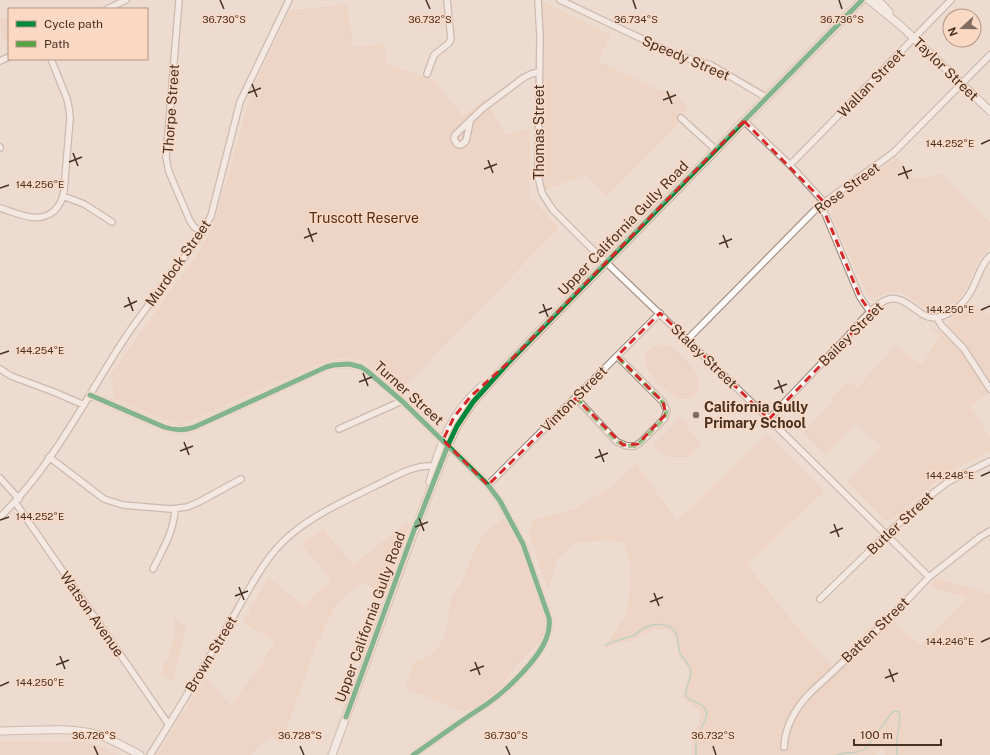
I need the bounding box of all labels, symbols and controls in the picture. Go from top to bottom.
legend [8,8,148,60]
north arrow [942,8,982,48]
text: 36.730°S [202,13,246,25]
text: 36.732°S [408,13,452,25]
text: 36.734°S [614,13,658,25]
text: 36.736°S [820,13,864,25]
text: Cycle path [44,17,103,31]
text: N [946,25,960,38]
street label: Speedy Street [640,32,732,84]
street label: Taylor Street [910,34,982,104]
text: Path [44,37,70,51]
street label: Wallan Street [834,45,908,121]
street label: Thorpe Street [160,63,182,155]
street label: Thomas Street [531,84,547,180]
text: 144.252°E [926,137,974,149]
street label: Upper California Gully Road [555,158,691,298]
street label: Rose Street [811,159,883,217]
text: 144.256°E [16,178,64,190]
park label: Truscott Reserve [309,210,419,226]
street label: Murdock Street [142,217,214,309]
street label: Bailey Street [816,299,886,369]
text: 144.250°E [926,303,974,315]
street label: Staley Street [668,320,740,392]
text: 144.254°E [16,344,64,356]
street label: Turner Street [371,358,447,428]
street label: Vinton Street [538,363,610,435]
place label: California Gully Primary School [704,399,808,431]
marker: California Gully Primary School [691,410,701,420]
text: 144.248°E [926,469,974,481]
street label: Butler Street [864,488,936,558]
text: 144.252°E [16,510,64,522]
street label: Upper California Gully Road [332,530,408,704]
street label: Watson Avenue [57,568,127,660]
street label: Batten Street [838,594,912,666]
street label: Brown Street [182,613,240,695]
text: 144.246°E [926,635,974,647]
text: 144.250°E [16,676,64,688]
scale bar [854,721,941,747]
text: 100 m [860,728,893,742]
text: 36.726°S [72,729,116,741]
text: 36.728°S [278,729,322,741]
text: 36.730°S [484,729,528,741]
text: 36.732°S [691,729,735,741]

